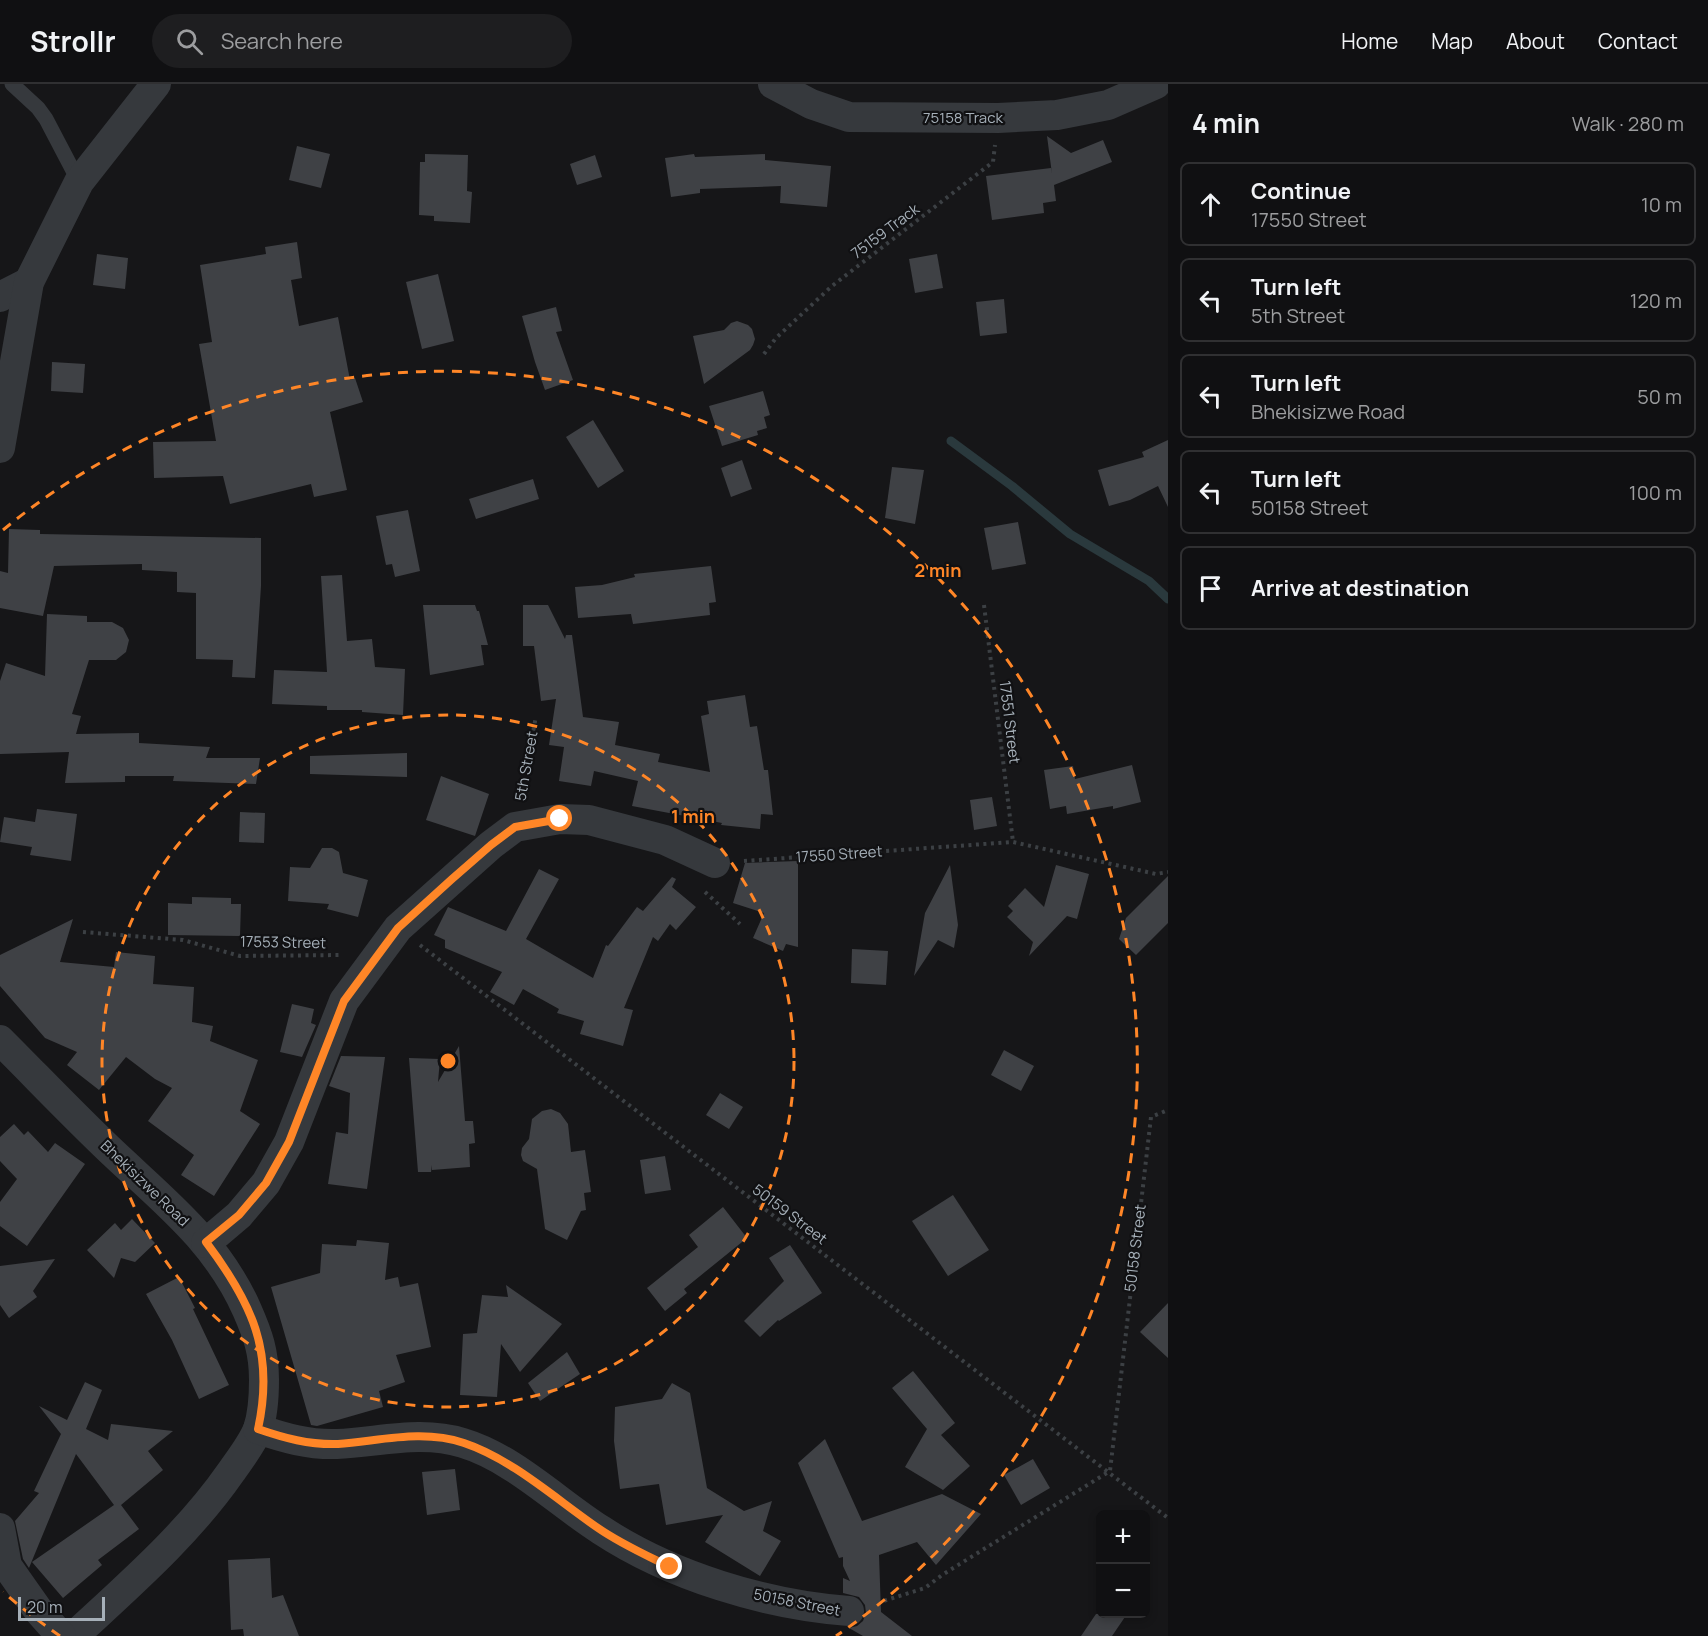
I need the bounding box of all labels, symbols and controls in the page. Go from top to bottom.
search box [152,14,572,68]
text: Strollr [30,22,116,60]
icon: search [173,25,206,58]
text: Search here [221,26,343,56]
text: Home [1341,27,1398,55]
text: Map [1431,27,1473,55]
text: About [1506,27,1565,55]
text: Contact [1598,27,1678,55]
text: 4 min [1192,105,1260,141]
street label: 75158 Track [923,107,1003,128]
text: Walk · 280 m [1572,110,1684,137]
text: Continue [1251,176,1351,206]
icon: ahead [1194,188,1227,221]
text: 10 m [1641,191,1682,218]
street label: 75159 Track [847,198,924,264]
text: 17550 Street [1251,206,1367,233]
text: Turn left [1251,272,1341,302]
icon: left [1194,284,1227,317]
text: 120 m [1630,287,1682,314]
text: 5th Street [1251,302,1345,329]
text: Turn left [1251,368,1341,398]
icon: left [1194,380,1227,413]
text: 50 m [1637,383,1682,410]
text: Bhekisizwe Road [1251,398,1405,425]
text: Turn left [1251,464,1341,494]
icon: left [1194,476,1227,509]
text: 100 m [1629,479,1682,506]
text: 50158 Street [1251,494,1368,521]
text: 2 min [915,558,961,582]
icon: arrive [1194,572,1227,605]
text: Arrive at destination [1251,573,1469,603]
street label: 17551 Street [994,679,1026,765]
street label: 5th Street [510,729,542,803]
text: 1 min [671,804,715,828]
route start [546,805,572,831]
street label: 17550 Street [795,840,883,868]
street label: 17553 Street [240,931,326,953]
centre of rings [438,1051,458,1071]
street label: Bhekisizwe Road [96,1135,194,1231]
street label: 50159 Street [748,1179,832,1249]
street label: 50158 Street [1119,1203,1151,1293]
map controls [1096,1510,1150,1618]
button: + [1096,1510,1150,1564]
route end [656,1553,682,1579]
button: − [1096,1564,1150,1618]
street label: 50158 Street [752,1583,842,1621]
scale bar [18,1594,105,1622]
text: 20 m [27,1596,63,1618]

